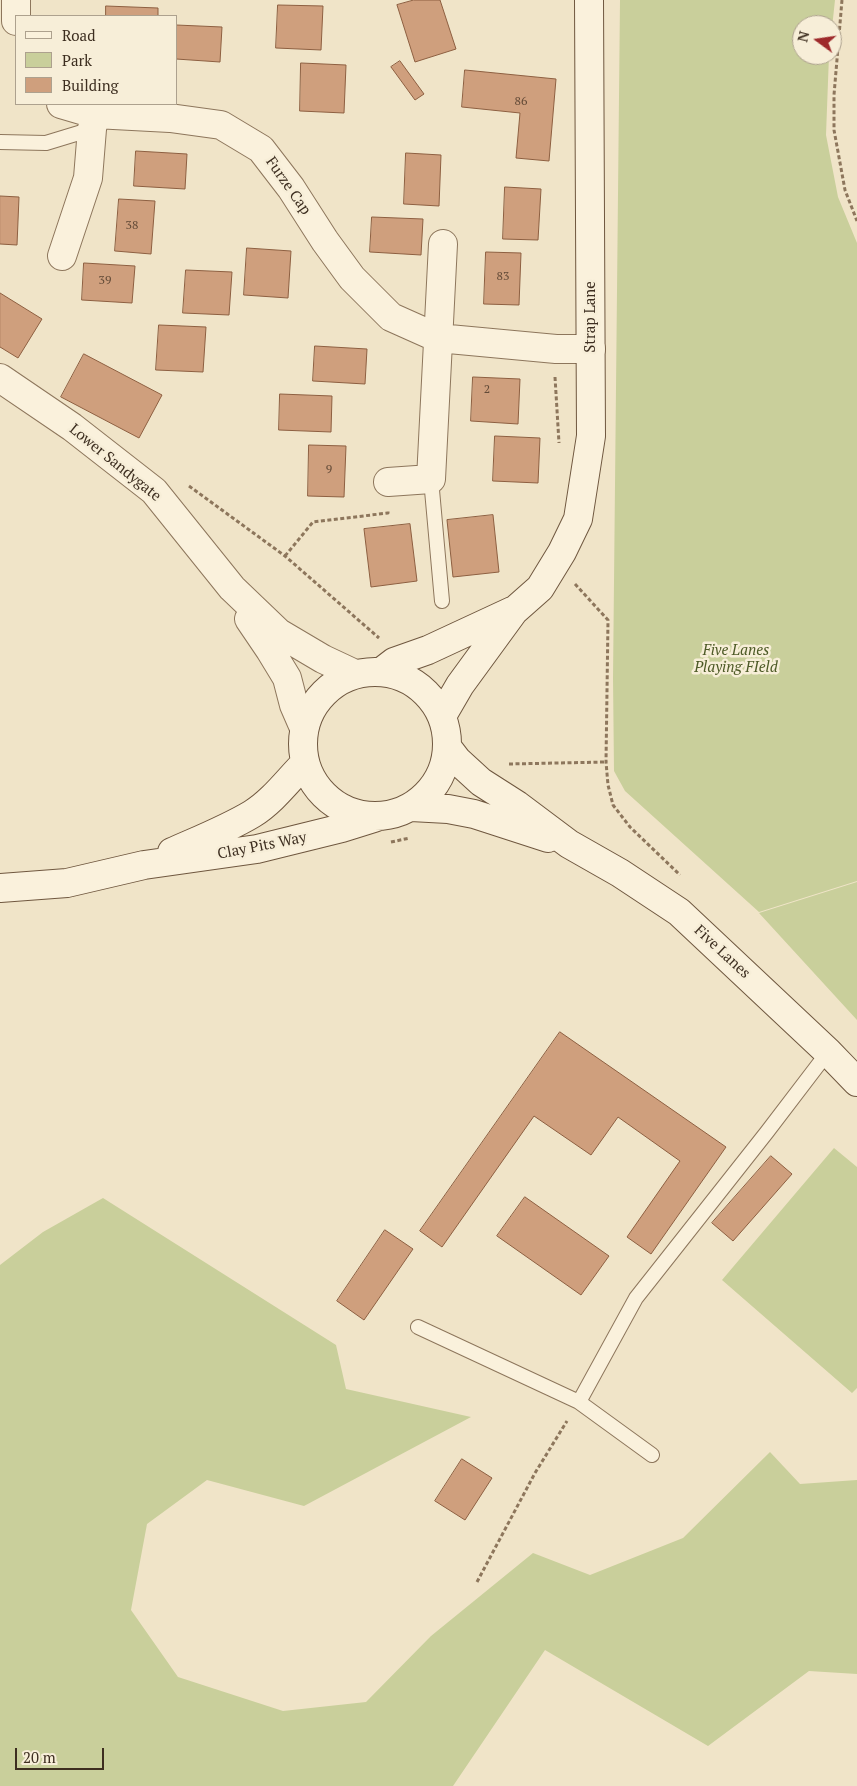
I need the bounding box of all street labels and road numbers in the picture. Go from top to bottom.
street label: Furze Cap [262,154,314,218]
street label: Strap Lane [582,281,600,353]
street label: Lower Sandygate [66,421,164,505]
street label: Clay Pits Way [216,829,308,863]
street label: Five Lanes [690,922,754,982]

